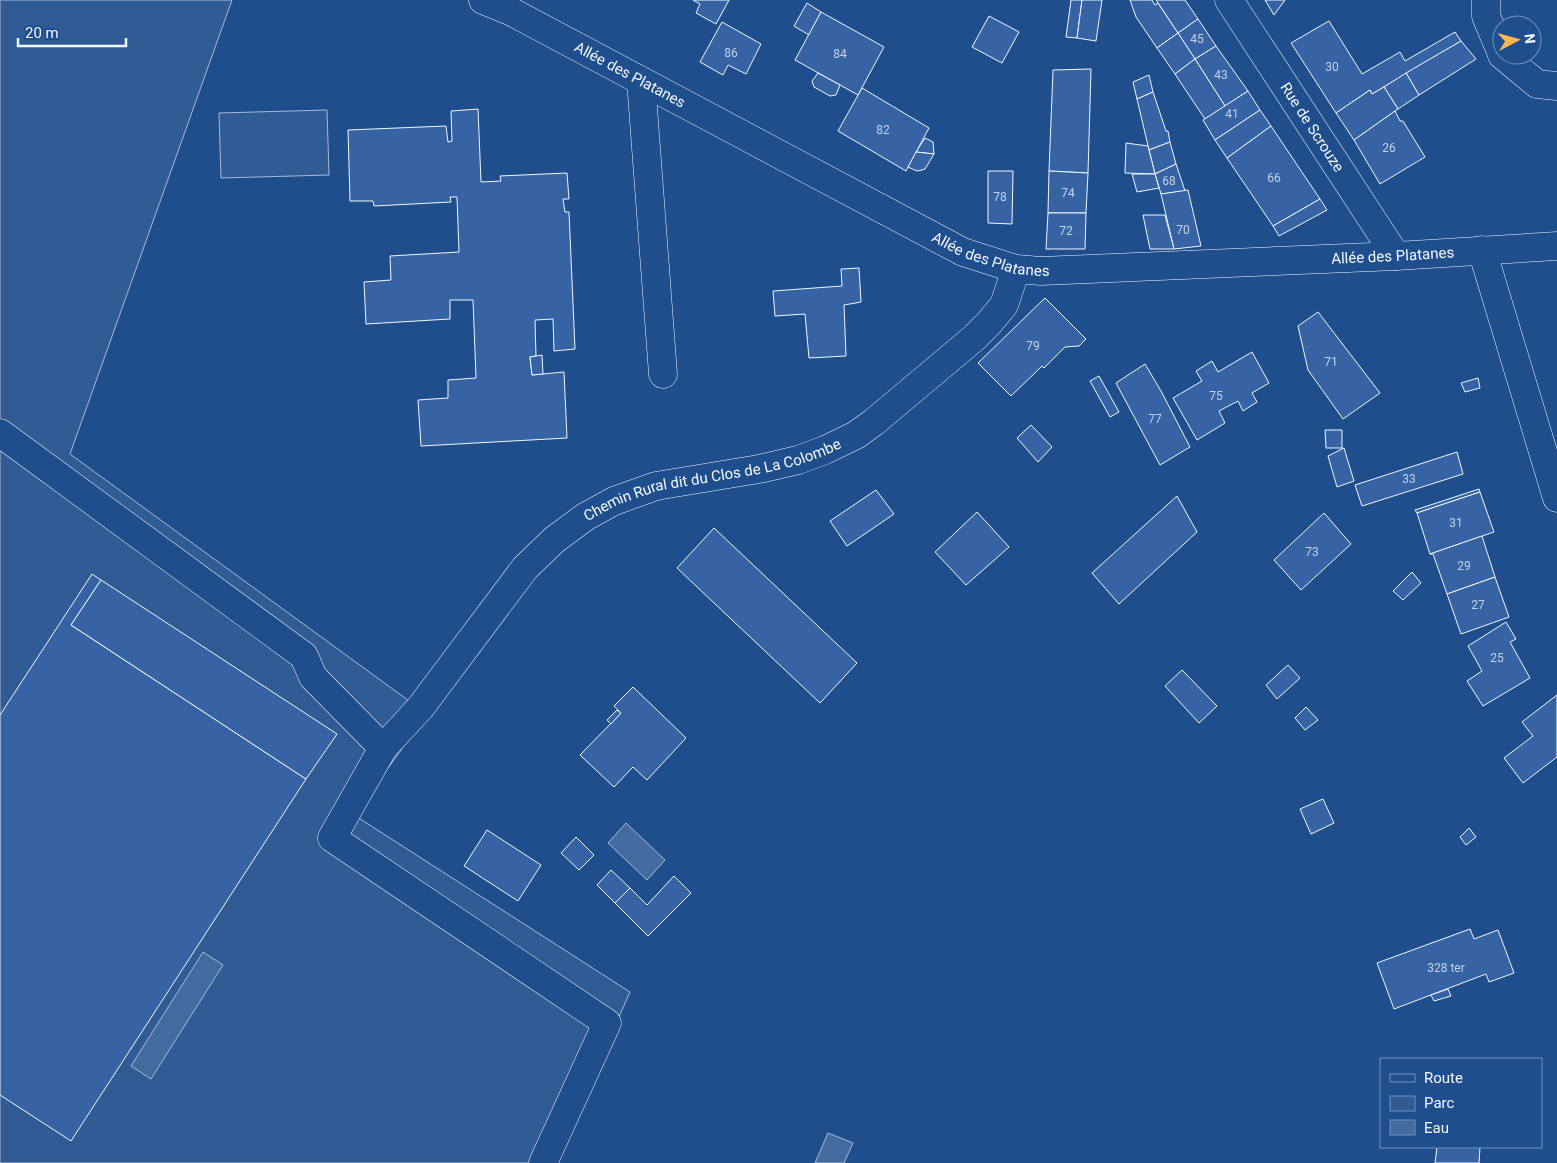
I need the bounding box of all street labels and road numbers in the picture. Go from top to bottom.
street label: Allée des Platanes [571,38,688,112]
street label: Rue de Scrouze [1276,79,1348,175]
street label: Allée des Platanes [929,228,1050,280]
street label: Allée des Platanes [1331,243,1455,268]
street label: Chemin Rural dit du Clos de La Colombe [580,435,844,525]

